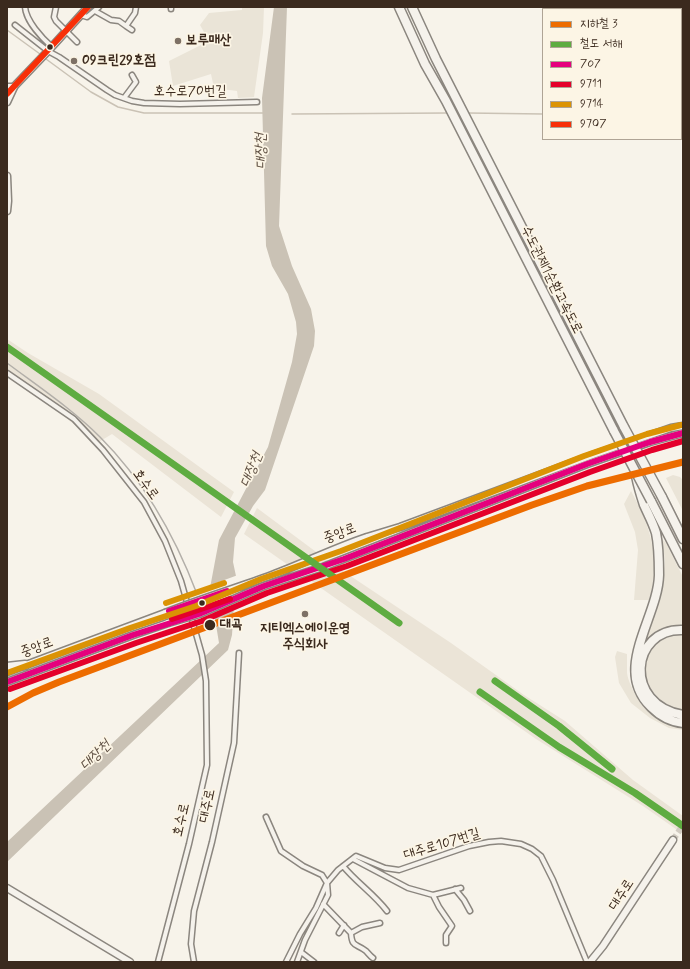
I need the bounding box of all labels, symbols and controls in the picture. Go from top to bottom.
legend [542,8,682,140]
text: 지하철 3 [580,16,618,32]
place label: 보루매산 [186,33,231,49]
marker: 보루매산 [173,36,183,46]
text: 철도 서해 [580,36,622,52]
unlabelled marker [45,42,55,52]
place label: 09크린29호점 [82,53,155,69]
marker: 09크린29호점 [69,56,79,66]
text: 707 [580,56,601,72]
text: 9711 [580,76,602,92]
street label: 호수로70번길 [154,84,226,100]
text: 9714 [580,96,604,112]
text: 9707 [580,116,606,132]
water label: 대장천 [253,133,271,169]
street label: 수도권제1순환고속도로 [517,223,585,337]
water label: 대장천 [237,450,267,490]
street label: 호수로 [128,466,162,504]
street label: 중앙로 [321,520,359,548]
unlabelled marker [197,598,207,608]
marker: 지티엑스에이운영 주식회사 [300,609,310,619]
place label: 대곡 [220,617,243,633]
marker: 대곡 [203,618,217,632]
place label: 지티엑스에이운영 주식회사 [260,621,350,654]
street label: 중앙로 [18,634,56,662]
water label: 대장천 [77,737,115,775]
street label: 대주로 [196,788,220,824]
street label: 호수로 [170,802,194,838]
street label: 대주로107번길 [402,825,482,865]
street label: 대주로 [606,876,638,914]

